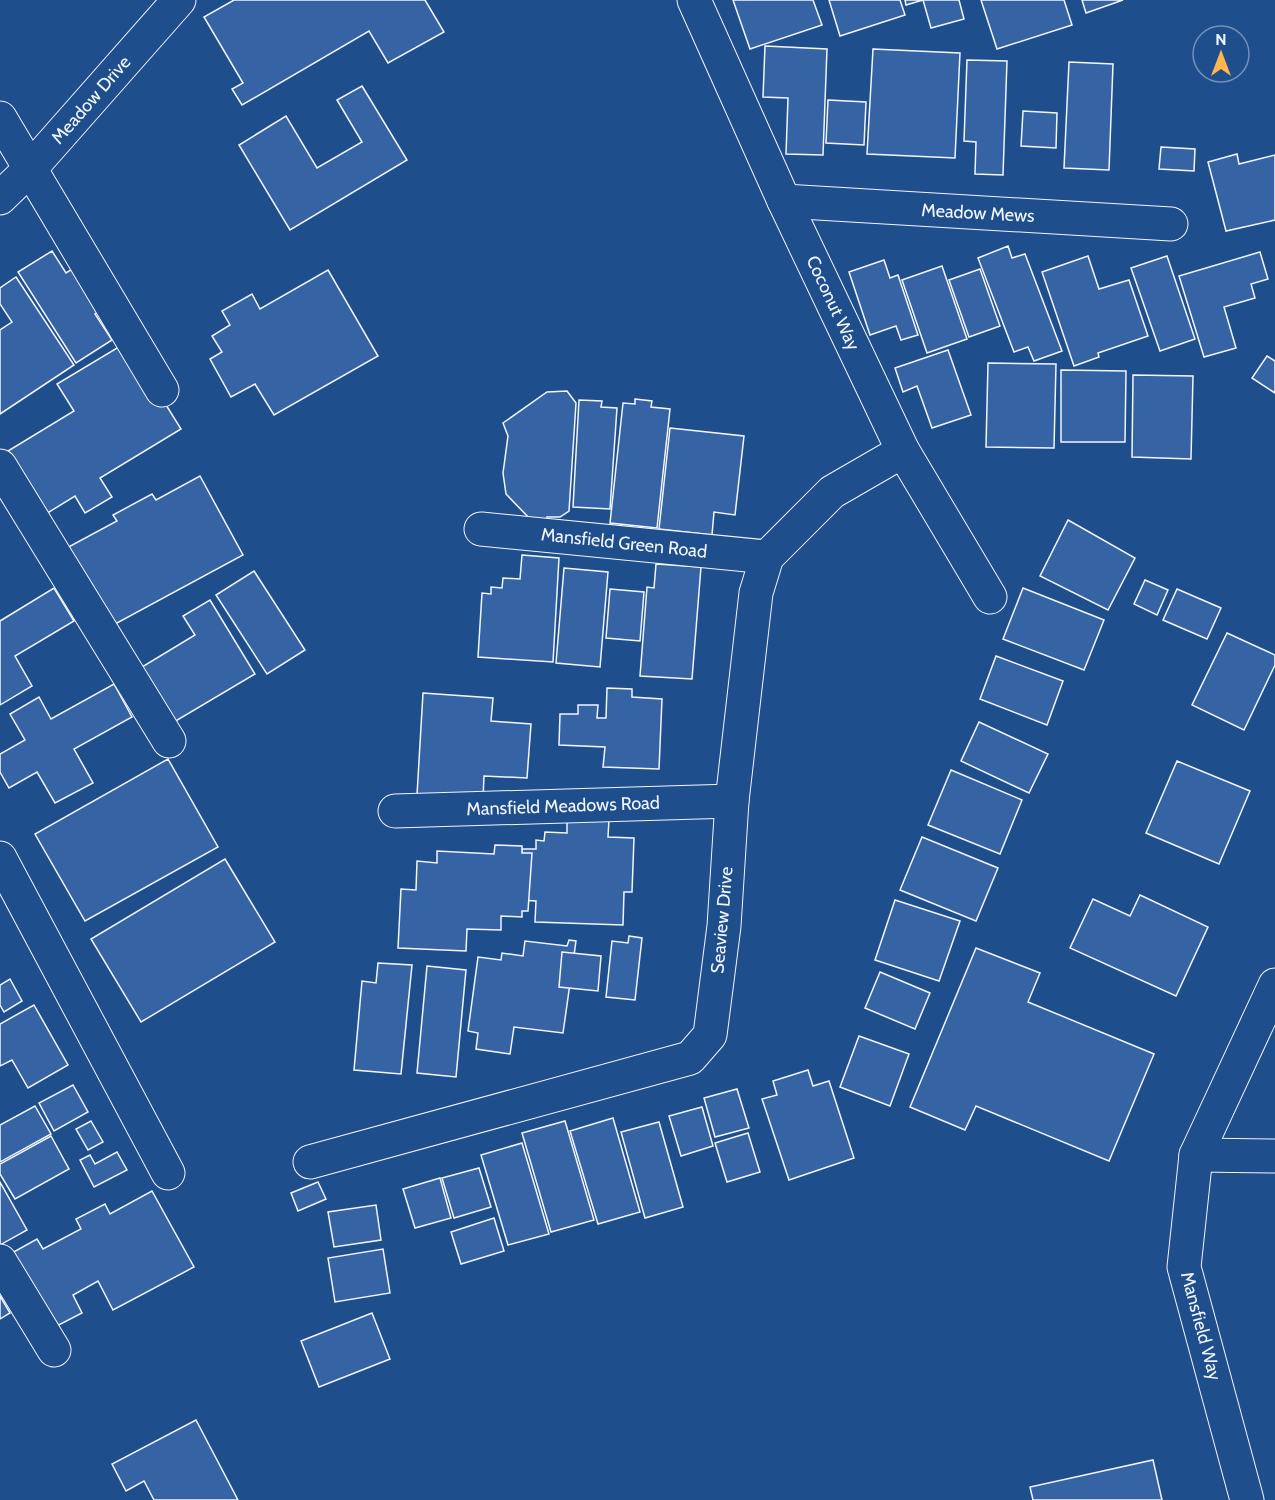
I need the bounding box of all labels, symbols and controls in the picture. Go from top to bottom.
north arrow [1191,24,1251,84]
text: N [1215,30,1227,49]
street label: Meadow Drive [47,51,135,149]
street label: Meadow Mews [921,199,1035,227]
street label: Coconut Way [801,252,865,354]
street label: Mansfield Green Road [540,523,708,563]
street label: Mansfield Meadows Road [466,792,660,820]
street label: Seaview Drive [706,866,738,974]
street label: Mansfield Way [1176,1269,1226,1383]

